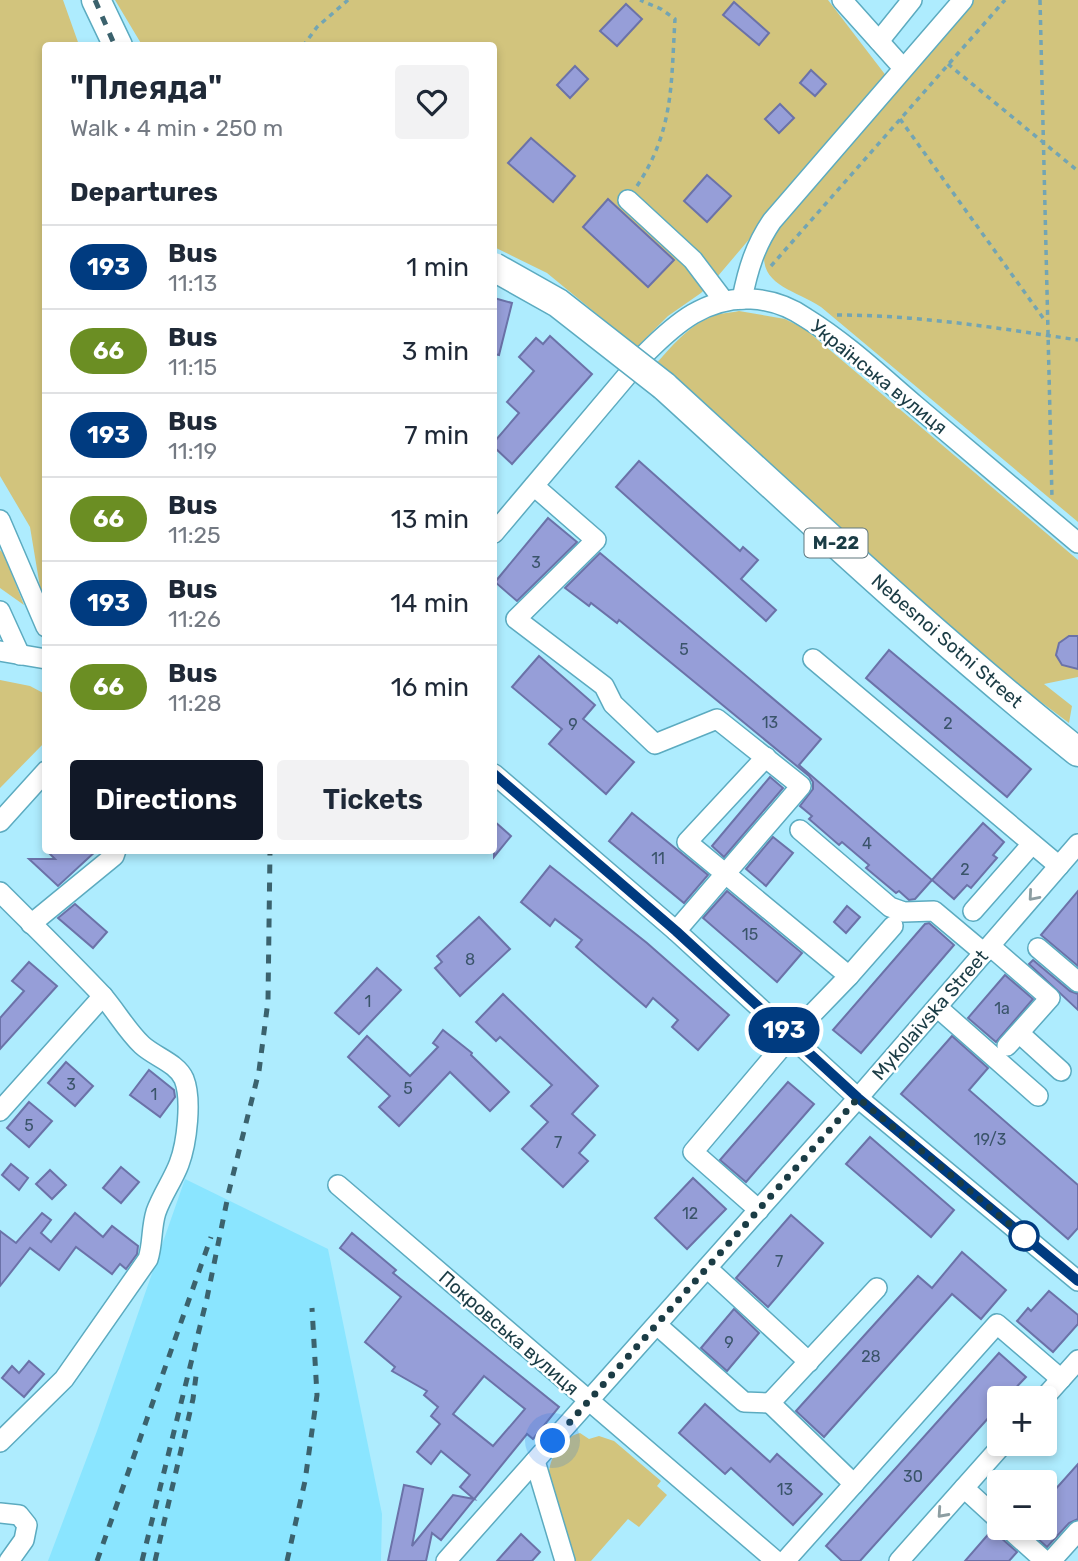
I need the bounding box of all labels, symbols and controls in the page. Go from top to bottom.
button: heart [395,65,469,139]
text: "Плеяда" [70,68,222,107]
text: Walk · 4 min · 250 m [70,114,283,142]
text: Departures [70,177,218,208]
text: Bus [168,238,217,269]
text: 1 min [406,252,469,283]
text: 193 [87,253,130,281]
text: 11:13 [168,269,217,297]
street label: Українська вулиця [806,315,952,439]
text: Bus [168,322,217,353]
text: 3 min [402,336,469,367]
text: 66 [93,337,124,365]
text: 11:15 [168,353,217,381]
text: Bus [168,406,217,437]
text: 7 min [404,420,469,451]
text: 193 [87,421,130,449]
text: 11:19 [168,437,217,465]
text: Bus [168,490,217,521]
text: 13 min [391,504,469,535]
text: 66 [93,505,124,533]
text: 11:25 [168,521,221,549]
road number: М-22 [804,528,868,558]
house number: 3 [531,553,541,572]
street label: Nebesnoi Sotni Street [867,569,1028,713]
text: Bus [168,574,217,605]
text: 14 min [390,588,469,619]
text: 193 [87,589,130,617]
text: 11:26 [168,605,221,633]
house number: 5 [679,640,689,659]
text: Bus [168,658,217,689]
text: 16 min [391,672,469,703]
text: 66 [93,673,124,701]
text: 11:28 [168,689,222,717]
house number: 13 [762,713,778,732]
house number: 2 [943,714,953,733]
house number: 9 [568,715,578,734]
button: Directions [70,760,263,840]
button: Tickets [277,760,469,840]
house number: 4 [862,834,872,853]
house number: 11 [651,849,665,868]
house number: 2 [960,860,970,879]
one-way arrow [1029,888,1041,901]
house number: 15 [742,925,758,944]
street label: Mykolaivska Street [867,945,993,1085]
house number: 8 [465,950,475,969]
house number: 1 [365,992,371,1011]
house number: 1а [994,999,1010,1018]
line badge: 193 [744,1007,824,1053]
text: 193 [763,1016,805,1044]
house number: 3 [66,1075,76,1094]
house number: 5 [403,1079,413,1098]
house number: 1 [151,1085,157,1104]
house number: 5 [24,1116,34,1135]
house number: 19/3 [974,1130,1006,1149]
house number: 7 [554,1133,562,1152]
house number: 12 [682,1204,698,1223]
unlabelled marker [1009,1221,1039,1251]
house number: 7 [775,1252,783,1271]
street label: Покровська вулиця [434,1266,584,1400]
house number: 9 [724,1333,734,1352]
house number: 28 [861,1347,881,1366]
map controls [987,1386,1057,1540]
button: + [987,1386,1057,1456]
your location [535,1423,570,1458]
house number: 30 [903,1467,923,1486]
button: − [987,1470,1057,1540]
house number: 13 [777,1480,793,1499]
one-way arrow [937,1505,950,1518]

